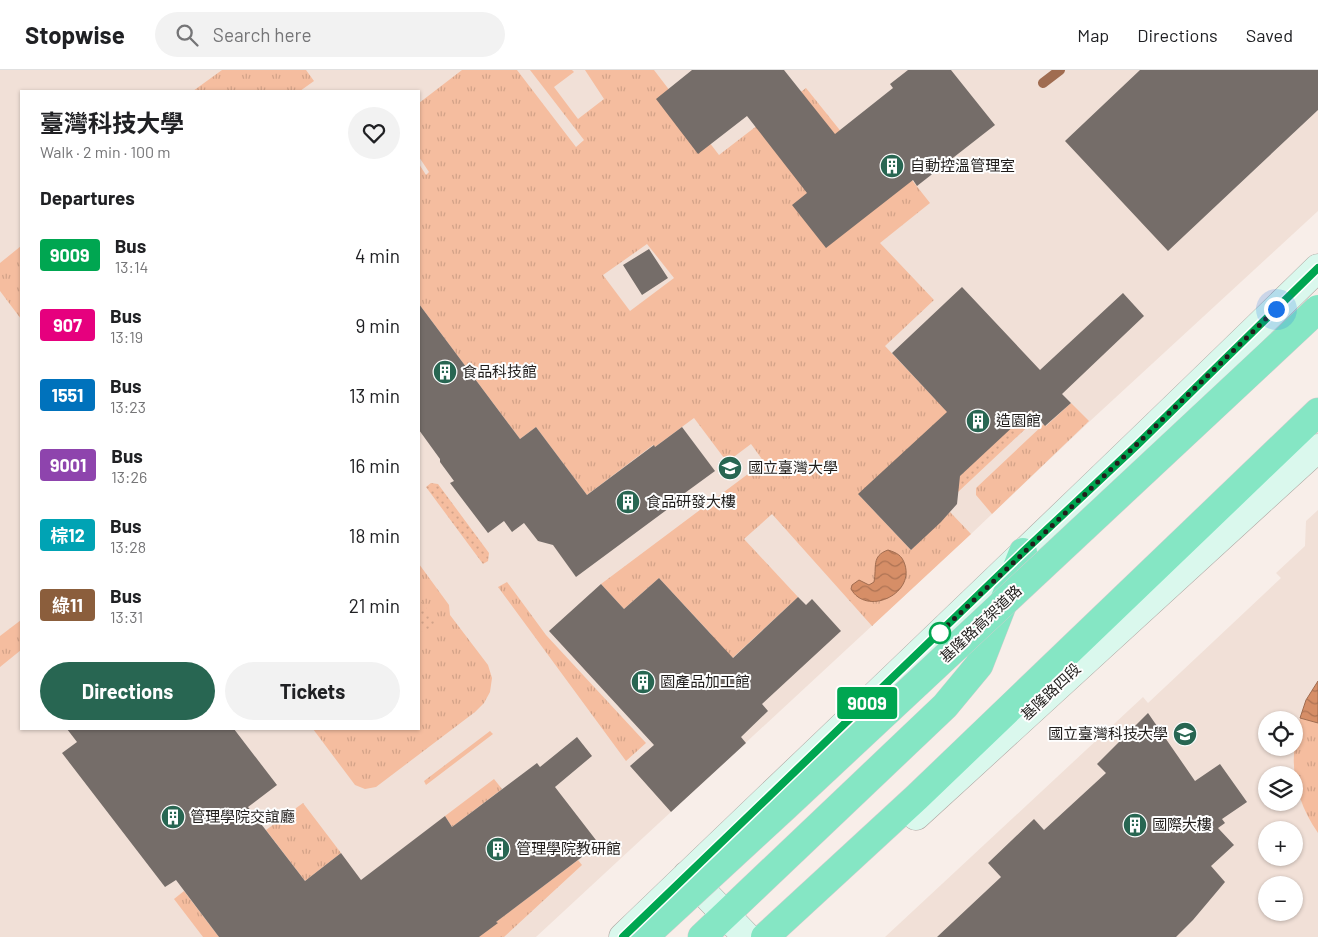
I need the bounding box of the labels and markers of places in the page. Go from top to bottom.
building icon: 自動控溫管理室 [879,153,905,179]
place label: 自動控溫管理室 [910,156,1015,174]
building icon: 食品科技館 [432,359,458,385]
place label: 食品科技館 [462,362,537,380]
building icon: 造園館 [965,408,991,434]
place label: 造園館 [996,411,1041,429]
school or university icon: 國立臺灣大學 [717,455,743,481]
place label: 國立臺灣大學 [748,458,838,476]
building icon: 食品研發大樓 [615,489,641,515]
place label: 食品研發大樓 [646,492,736,510]
unlabelled marker [929,622,951,644]
building icon: 園產品加工館 [630,669,656,695]
place label: 園產品加工館 [660,672,750,690]
school or university icon: 國立臺灣科技大學 [1172,721,1198,747]
place label: 國立臺灣科技大學 [1048,724,1168,742]
building icon: 管理學院交誼廳 [160,804,186,830]
place label: 管理學院交誼廳 [190,807,295,825]
building icon: 國際大樓 [1122,812,1148,838]
place label: 國際大樓 [1152,815,1212,833]
building icon: 管理學院教研館 [485,836,511,862]
place label: 管理學院教研館 [516,839,621,857]

